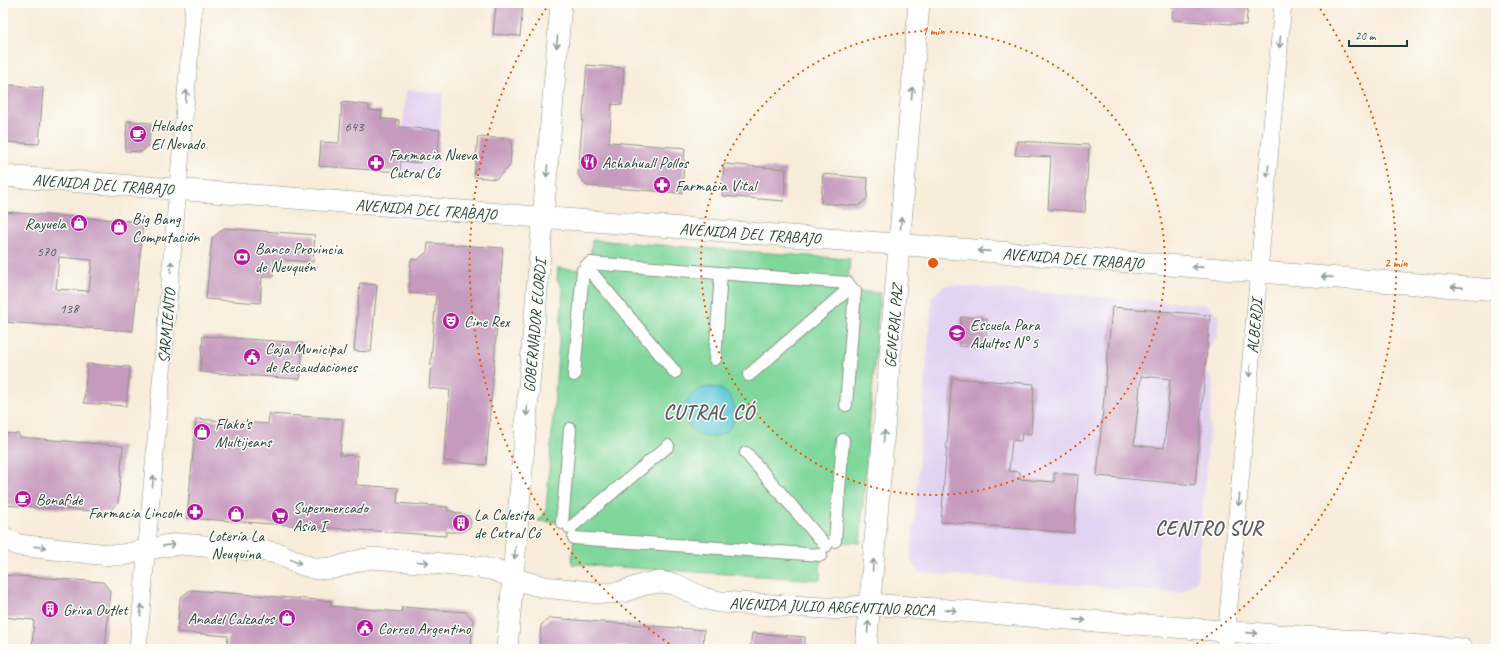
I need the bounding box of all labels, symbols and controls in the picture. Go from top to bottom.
scale bar [1349,22,1407,48]
text: 1 min [922,23,945,39]
text: 20 m [1355,28,1377,44]
one-way arrow [554,35,561,48]
one-way arrow [1276,35,1284,48]
one-way arrow [908,87,916,100]
one-way arrow [182,90,189,103]
place label: Helados El Nevado [151,116,206,154]
house number: 643 [345,118,365,135]
cafe icon: Helados El Nevado [128,124,148,144]
place label: Farmacia Nueva Cutral Có [389,145,478,183]
restaurant icon: Achahuall Pollos [579,152,599,172]
pharmacy icon: Farmacia Nueva Cutral Có [366,153,386,173]
place label: Achahuall Pollos [602,153,690,173]
one-way arrow [543,164,550,177]
one-way arrow [1265,164,1272,177]
street label: AVENIDA DEL TRABAJO [32,170,176,200]
pharmacy icon: Farmacia Vital [652,175,672,195]
place label: Farmacia Vital [675,176,759,196]
street label: AVENIDA DEL TRABAJO [355,195,499,225]
place label: Big Bang Computación [132,209,200,247]
shop icon: Rayuela [69,213,89,233]
place label: Rayuela [25,214,67,234]
shop icon: Big Bang Computación [109,217,129,237]
one-way arrow [898,217,905,230]
street label: AVENIDA DEL TRABAJO [679,219,823,249]
place label: Banco Provincia de Neuquén [255,239,344,277]
house number: 570 [37,243,57,260]
street label: AVENIDA DEL TRABAJO [1002,244,1146,274]
bank icon: Banco Provincia de Neuquén [232,247,252,267]
one-way arrow [978,247,991,254]
street label: GOBERNADOR ELORDI [519,255,551,393]
text: 2 min [1385,255,1408,271]
centre of rings [926,256,940,270]
one-way arrow [167,261,174,274]
one-way arrow [1192,264,1205,271]
one-way arrow [1321,273,1334,280]
street label: GENERAL PAZ [880,281,908,369]
one-way arrow [1451,283,1464,290]
street label: SARMIENTO [154,286,180,364]
street label: ALBERDI [1243,294,1268,354]
house number: 138 [60,300,80,317]
theatre icon: Cine Rex [441,311,461,331]
place label: Cine Rex [464,312,511,332]
place label: Escuela Para Adultos N° 5 [970,315,1041,353]
school or university icon: Escuela Para Adultos N° 5 [947,323,967,343]
place label: Caja Municipal de Recaudaciones [265,339,359,377]
public building icon: Caja Municipal de Recaudaciones [242,347,262,367]
one-way arrow [1247,364,1254,377]
district label: CUTRAL CÓ [664,400,756,425]
one-way arrow [523,403,530,416]
place label: Flako's Multijeans [215,414,273,452]
shop icon: Flako's Multijeans [192,422,212,442]
one-way arrow [880,430,887,443]
one-way arrow [149,475,156,488]
cafe icon: Bonafide [13,489,33,509]
place label: Bonafide [36,490,84,510]
one-way arrow [1235,493,1242,506]
place label: Supermercado Asia I [293,498,370,536]
pharmacy icon: Farmacia Lincoln [185,502,205,522]
place label: Farmacia Lincoln [88,503,183,523]
shop icon: Lotería La Neuquina [226,504,246,524]
place label: La Calesita de Cutral Có [474,505,543,543]
supermarket icon: Supermercado Asia I [270,506,290,526]
building icon: La Calesita de Cutral Có [451,513,471,533]
district label: CENTRO SUR [1155,516,1265,541]
place label: Lotería La Neuquina [208,526,265,564]
one-way arrow [162,541,175,549]
one-way arrow [33,544,46,551]
one-way arrow [511,546,518,559]
one-way arrow [416,558,429,566]
one-way arrow [290,559,302,566]
one-way arrow [869,559,877,572]
street label: AVENIDA JULIO ARGENTINO ROCA [729,593,936,621]
building icon: Griva Outlet [40,599,60,619]
place label: Griva Outlet [63,600,129,620]
one-way arrow [138,604,145,617]
one-way arrow [944,607,957,614]
shop icon: Anadel Calzados [277,608,297,628]
place label: Anadel Calzados [188,609,276,629]
one-way arrow [1073,617,1086,624]
public building icon: Correo Argentino [355,618,375,638]
place label: Correo Argentino [378,619,472,639]
one-way arrow [864,621,871,634]
one-way arrow [1245,630,1258,637]

